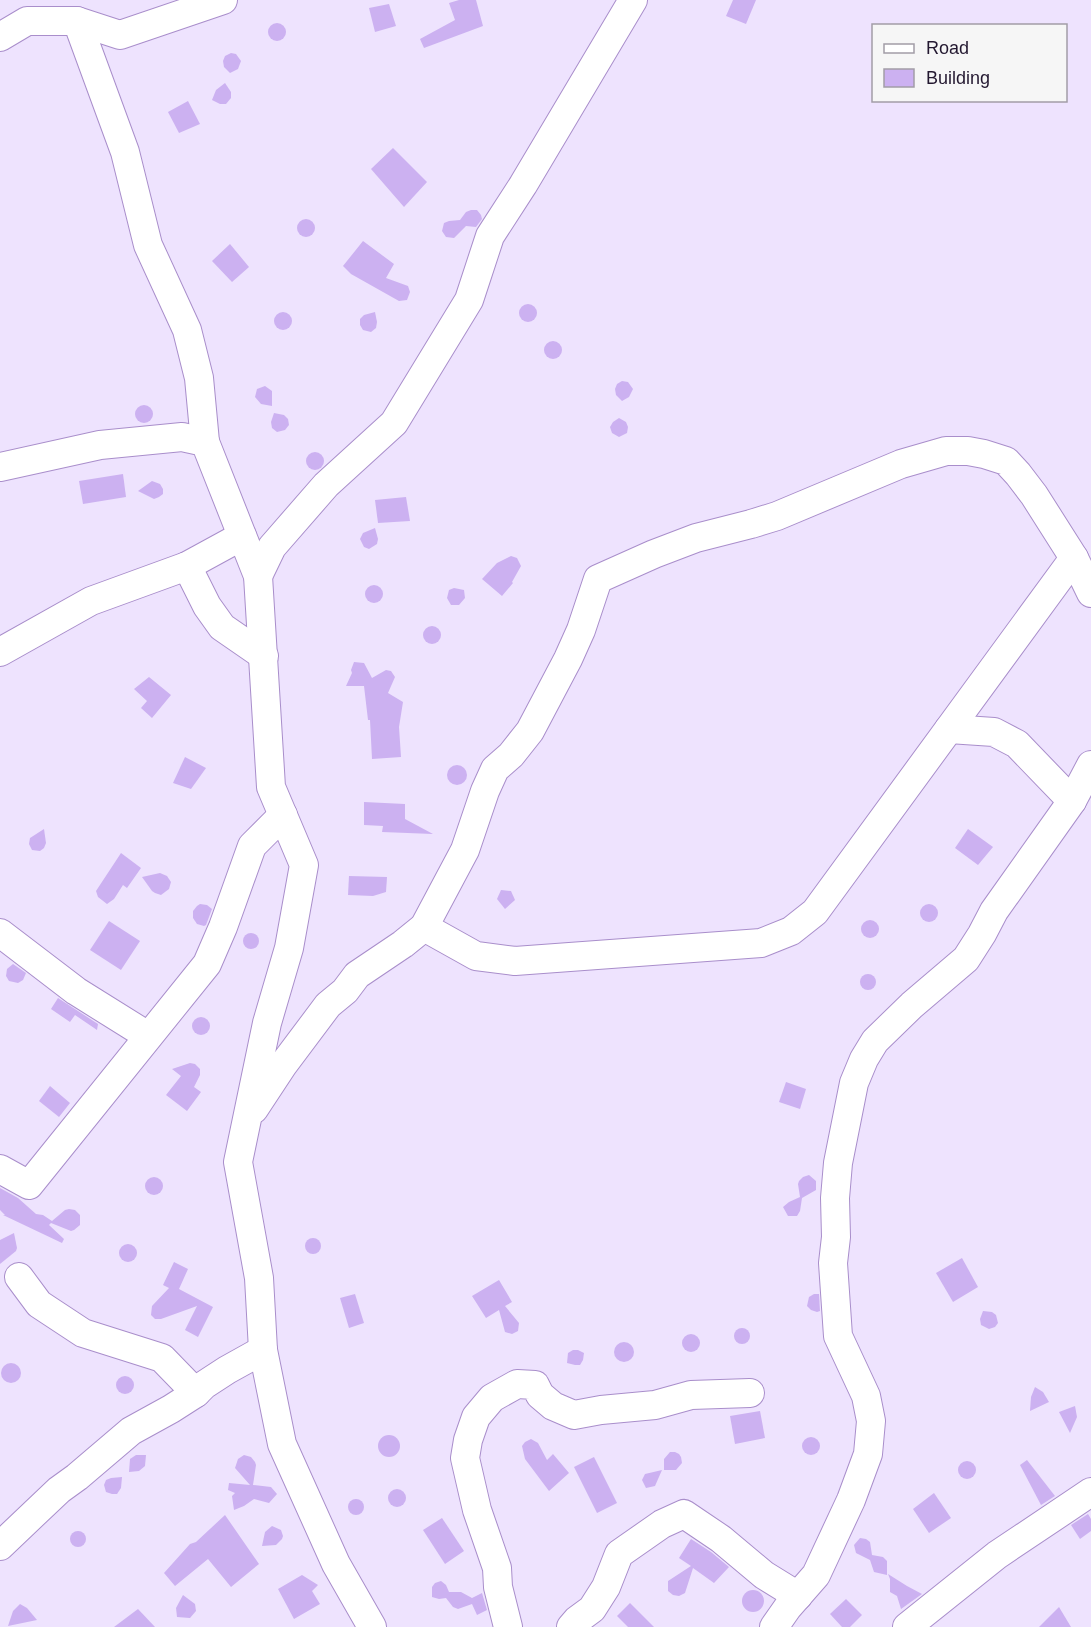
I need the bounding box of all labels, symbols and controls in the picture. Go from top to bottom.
legend [872,24,1067,102]
text: Road [926,38,969,58]
text: Building [926,68,990,88]

